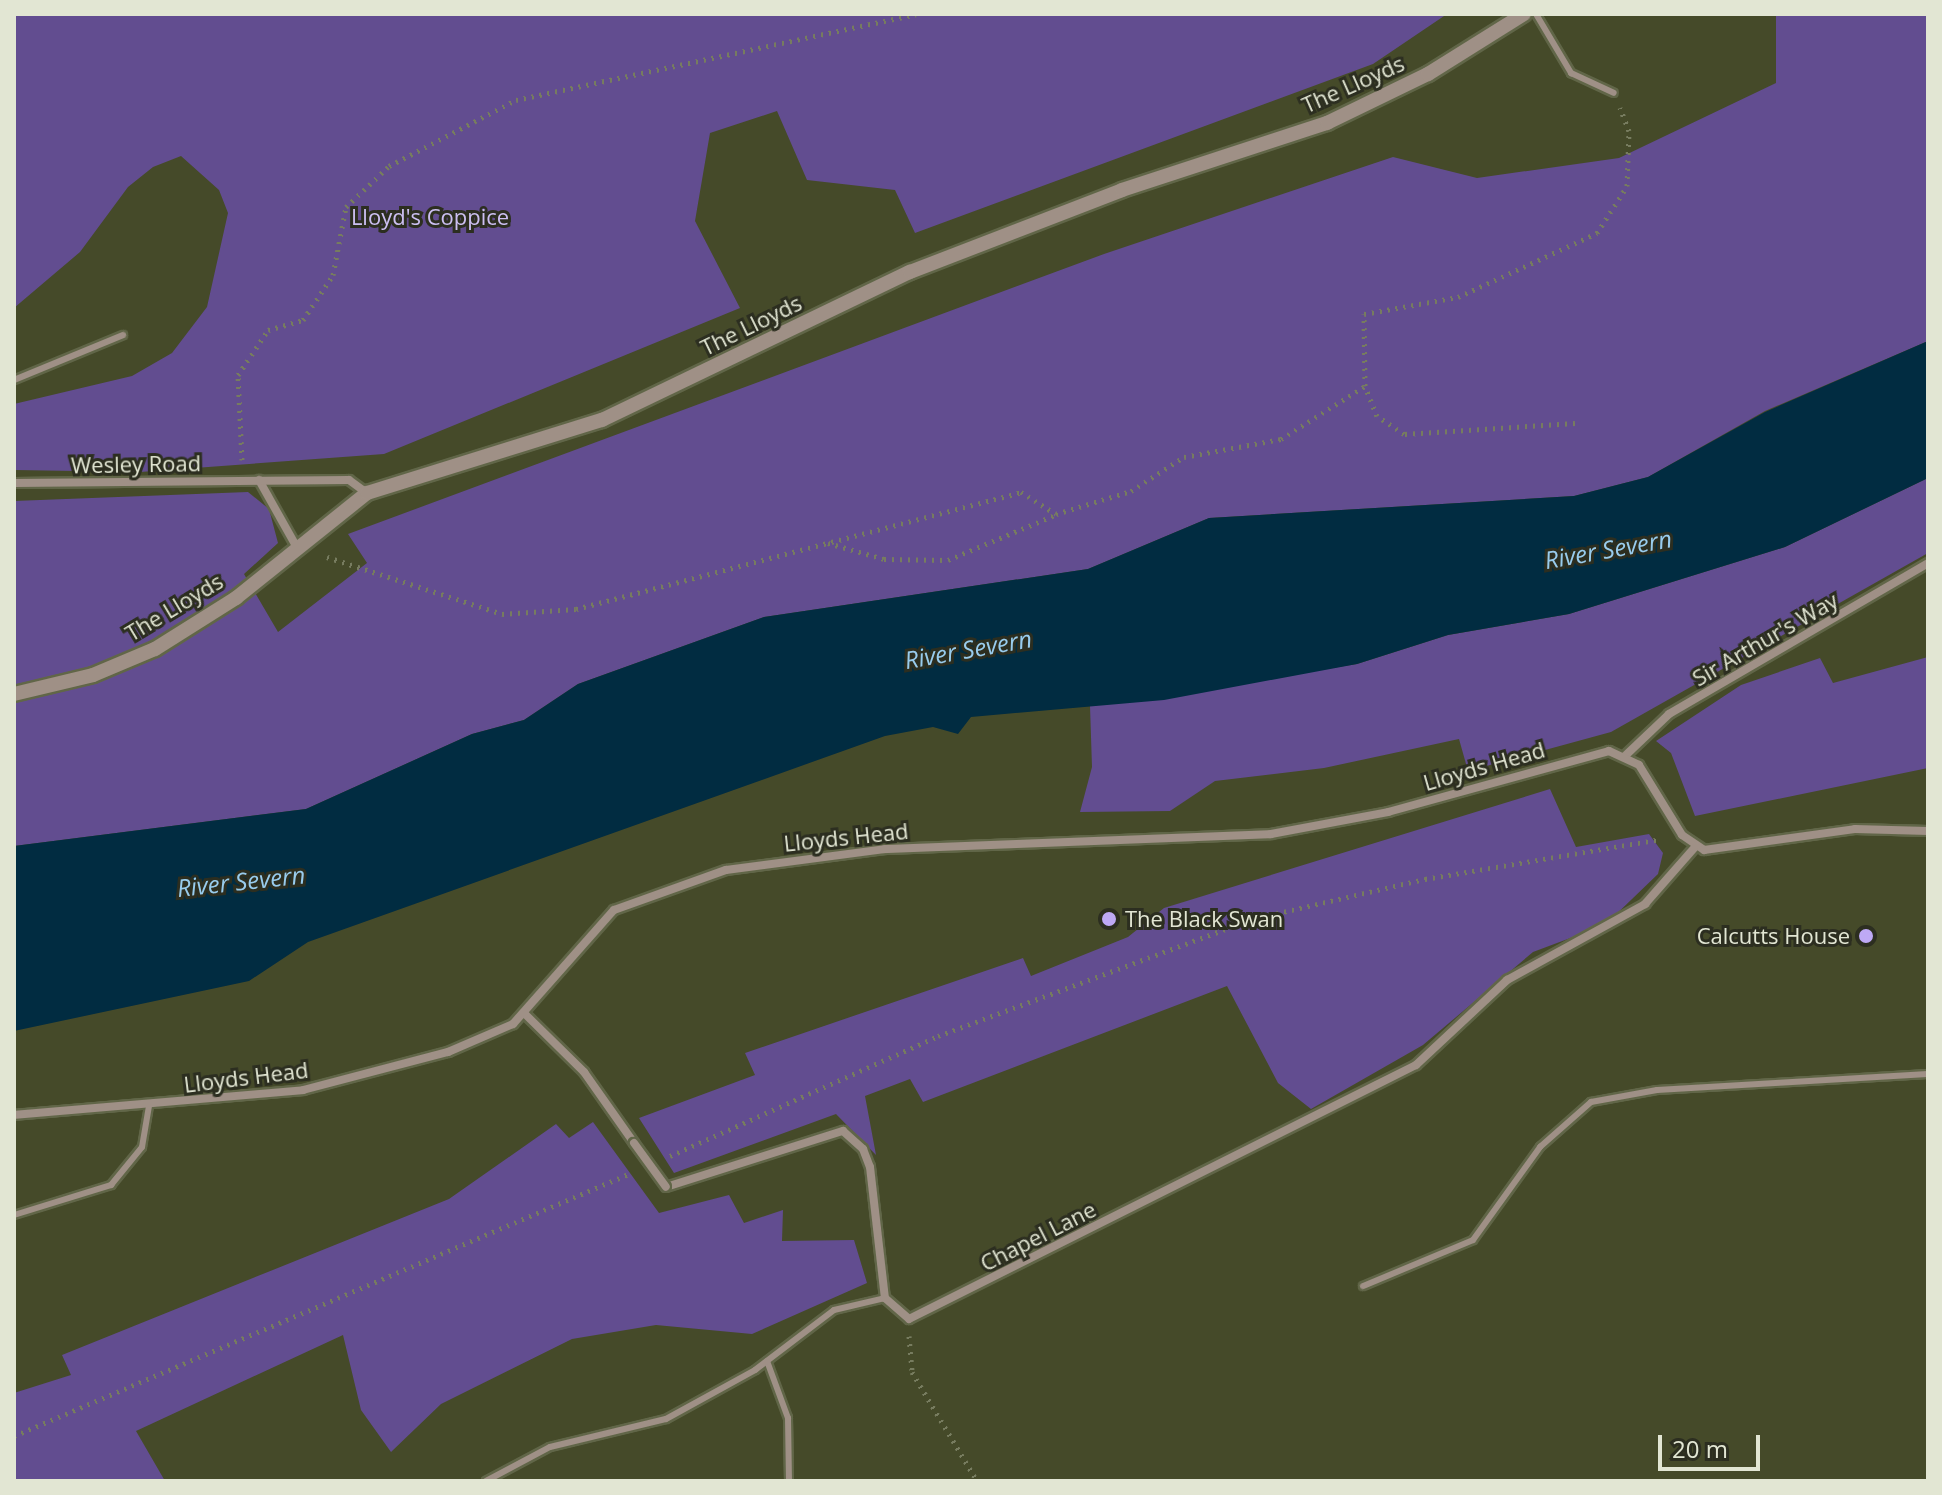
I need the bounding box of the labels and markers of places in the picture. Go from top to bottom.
place label: The Black Swan [1125,906,1283,932]
marker: The Black Swan [1100,910,1118,928]
place label: Calcutts House [1697,923,1850,949]
marker: Calcutts House [1857,927,1875,945]

